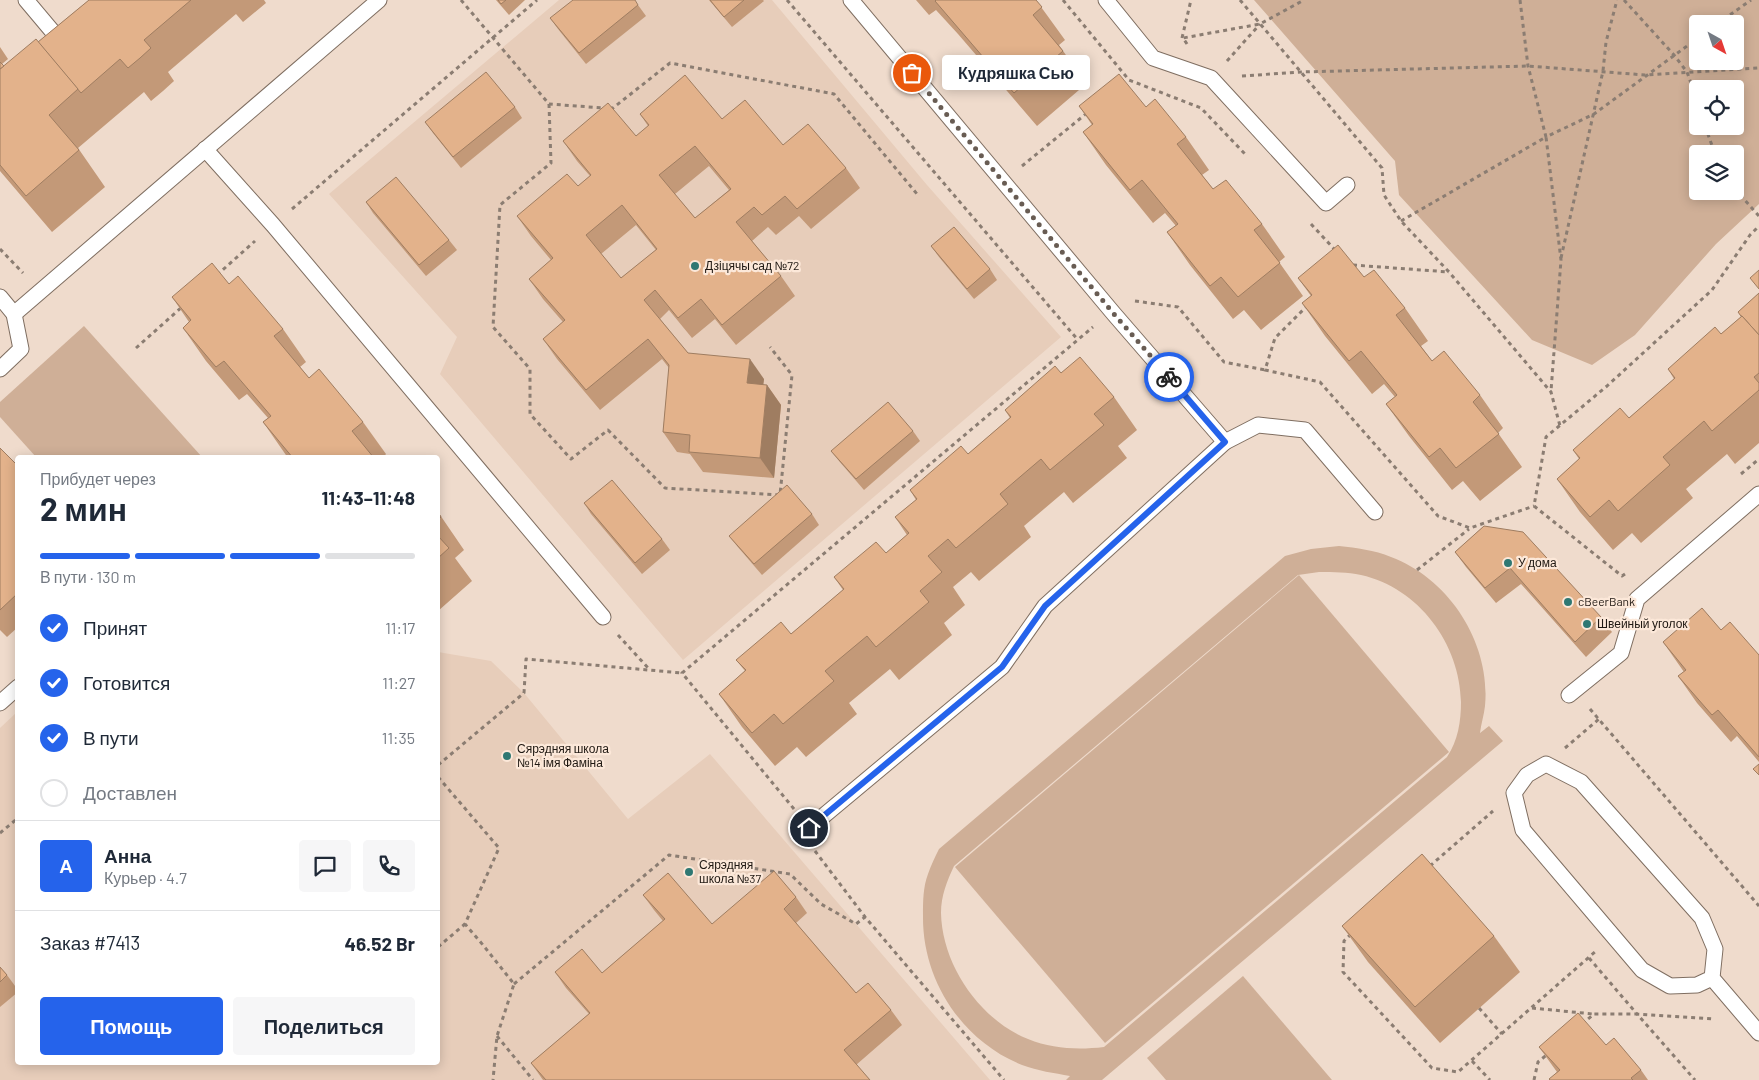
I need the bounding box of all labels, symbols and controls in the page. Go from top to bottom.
north arrow [1689,15,1744,70]
map controls [1689,15,1744,200]
pin [891,52,933,94]
callout: Кудряшка Сью [942,56,1090,90]
icon: bag [898,59,926,87]
text: Кудряшка Сью [958,63,1074,82]
button: locate [1689,80,1744,135]
button: layers [1689,145,1744,200]
place label: Дзіцячы сад №72 [705,258,799,273]
marker: Дзіцячы сад №72 [689,260,701,272]
courier [1144,352,1194,402]
icon: bike [1155,363,1183,391]
text: Прибудет через [40,469,156,488]
text: 11:43–11:48 [321,486,415,509]
text: 2 мин [40,489,127,527]
place label: У дома [1518,555,1557,570]
marker: У дома [1502,557,1514,569]
text: В пути · 130 m [40,567,136,586]
place label: cBeerBank [1578,594,1635,608]
marker: cBeerBank [1562,596,1574,608]
icon: check [40,614,68,642]
text: Принят [83,616,147,639]
place label: Швейный уголок [1597,616,1688,631]
text: 11:17 [385,618,415,637]
marker: Швейный уголок [1581,618,1593,630]
icon: check [40,669,68,697]
text: Готовится [83,671,170,694]
text: 11:27 [382,673,415,692]
icon: check [40,724,68,752]
text: В пути [83,726,139,749]
text: 11:35 [382,728,415,747]
place label: Сярэдняя школа №14 імя Фаміна [517,741,609,769]
marker: Сярэдняя школа №14 імя Фаміна [501,750,513,762]
text: Доставлен [83,781,177,804]
pin [788,807,830,849]
icon: home [795,814,823,842]
button: chat [299,840,351,892]
button: phone [363,840,415,892]
text: Анна [104,844,151,867]
text: А [59,854,73,877]
place label: Сярэдняя школа №37 [699,857,762,885]
marker: Сярэдняя школа №37 [683,866,695,878]
text: Курьер · 4.7 [104,868,187,887]
text: Заказ #7413 [40,931,140,954]
text: 46.52 Br [344,932,415,955]
button: Помощь [40,997,223,1055]
button: Поделиться [233,997,415,1055]

